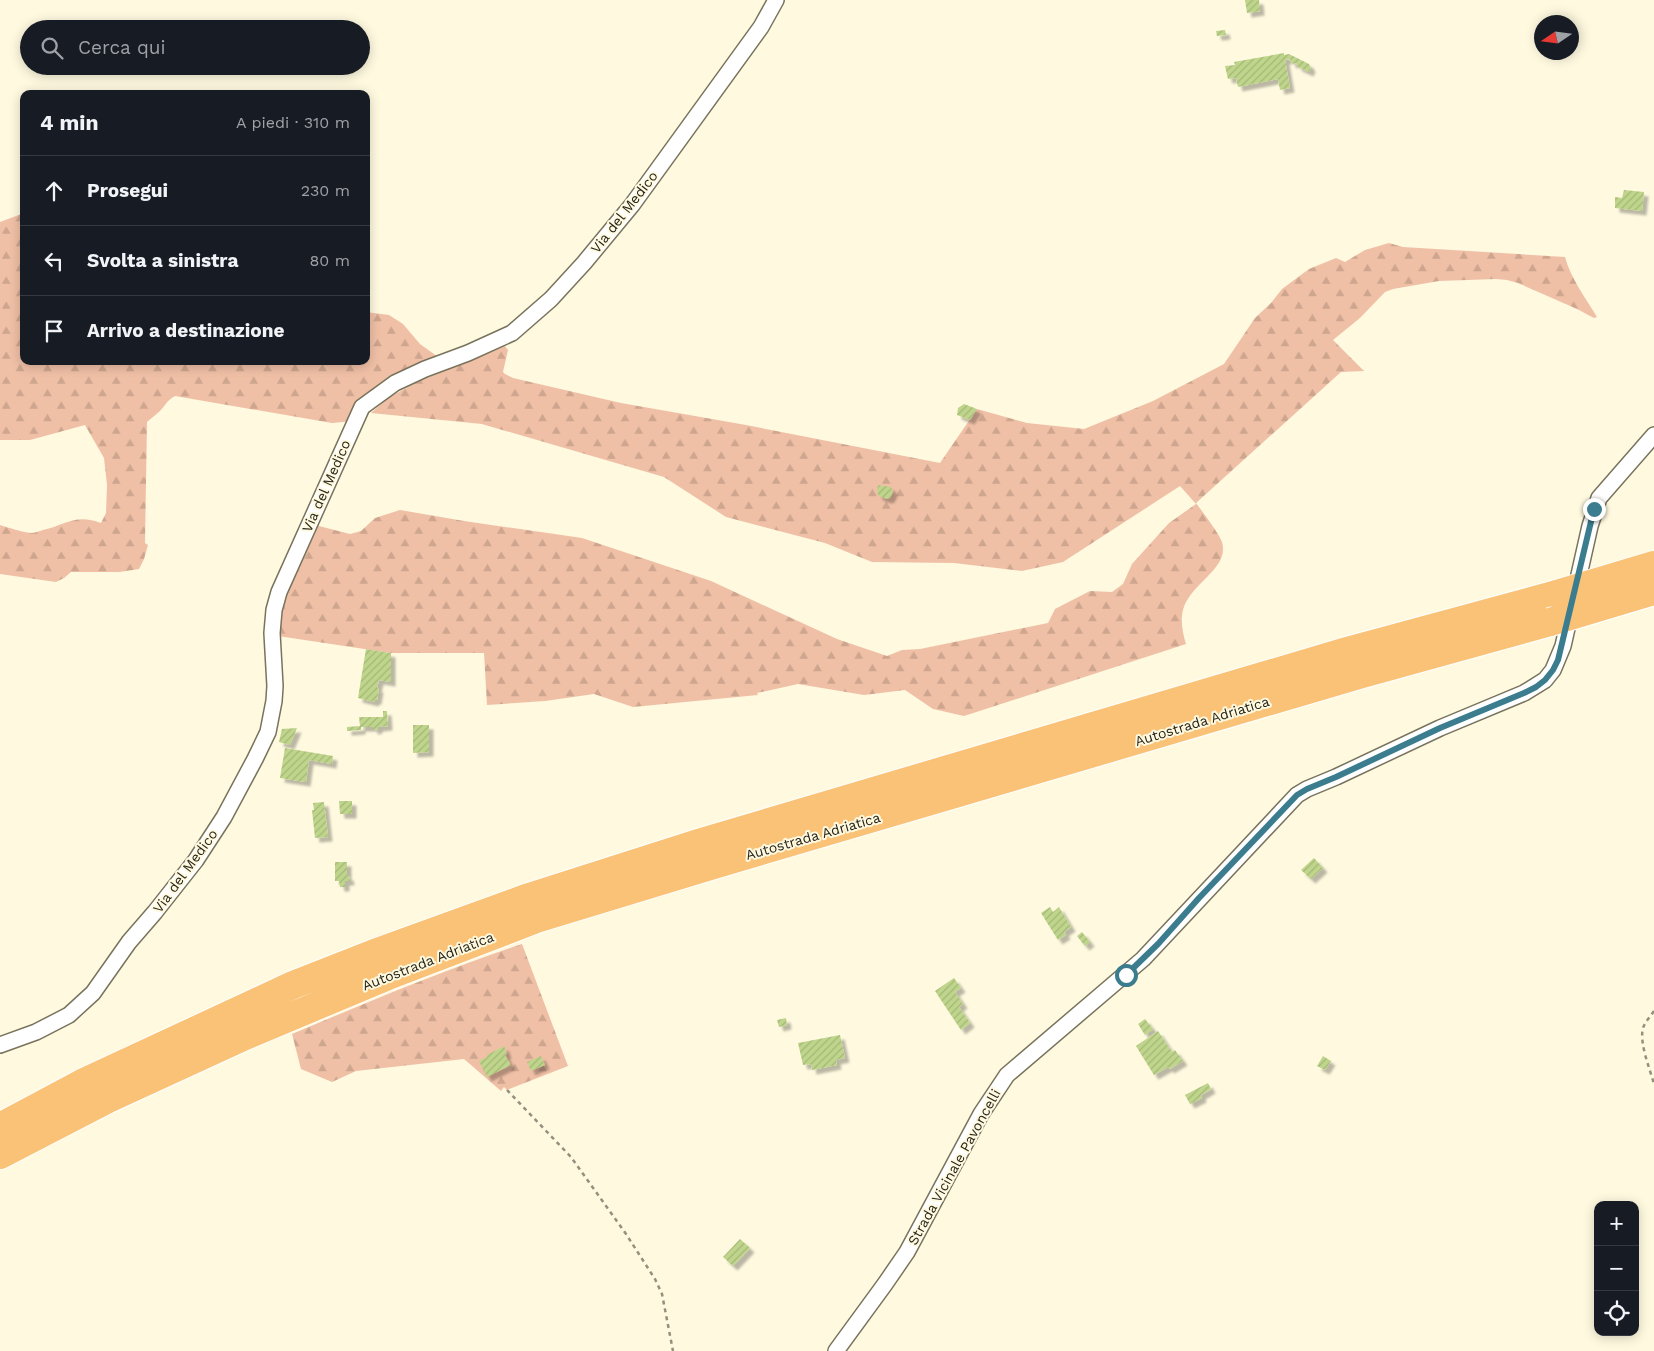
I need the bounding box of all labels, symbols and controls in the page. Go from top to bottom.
north arrow [1534,15,1579,60]
search box [20,20,370,75]
icon: search [38,34,66,62]
text: Cerca qui [78,36,166,59]
text: 4 min [40,110,98,135]
text: A piedi · 310 m [236,113,350,132]
street label: Via del Medico [587,168,661,256]
icon: ahead [40,177,68,205]
text: Prosegui [87,179,168,202]
text: 230 m [301,181,350,200]
icon: left [40,247,68,275]
text: Svolta a sinistra [87,249,238,272]
text: 80 m [309,251,350,270]
icon: arrive [40,317,68,345]
text: Arrivo a destinazione [87,319,284,342]
street label: Via del Medico [299,437,353,535]
route end [1583,498,1606,521]
street label: Autostrada Adriatica [1133,693,1271,749]
street label: Autostrada Adriatica [744,809,882,863]
street label: Via del Medico [149,826,221,916]
street label: Autostrada Adriatica [360,928,496,993]
route start [1115,964,1138,987]
street label: Strada Vicinale Pavoncelli [904,1086,1004,1248]
map controls [1594,1201,1639,1336]
button: + [1594,1201,1639,1246]
button: − [1594,1246,1639,1291]
button: locate [1594,1291,1639,1336]

